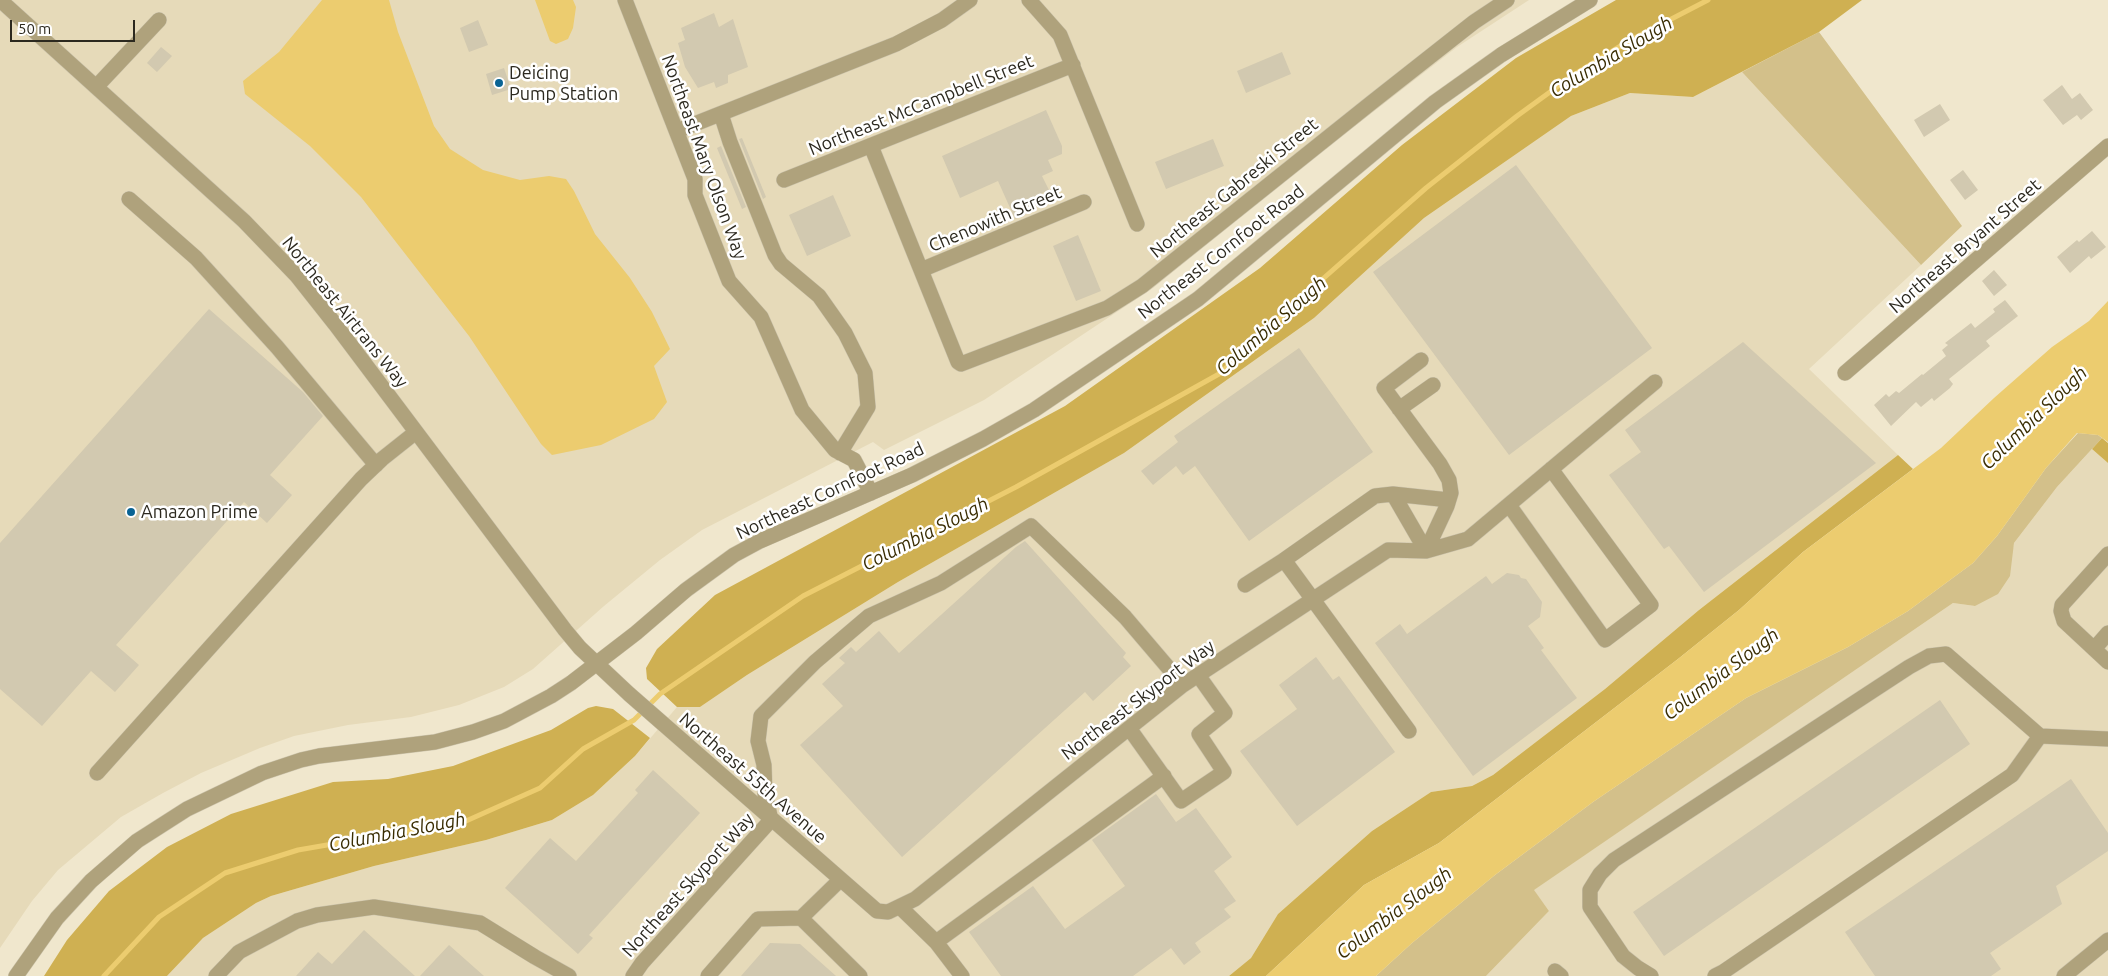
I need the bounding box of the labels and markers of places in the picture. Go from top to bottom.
place label: Deicing Pump Station [509,62,618,104]
marker: Deicing Pump Station [493,77,505,89]
place label: Amazon Prime [141,501,258,523]
marker: Amazon Prime [125,506,137,518]

